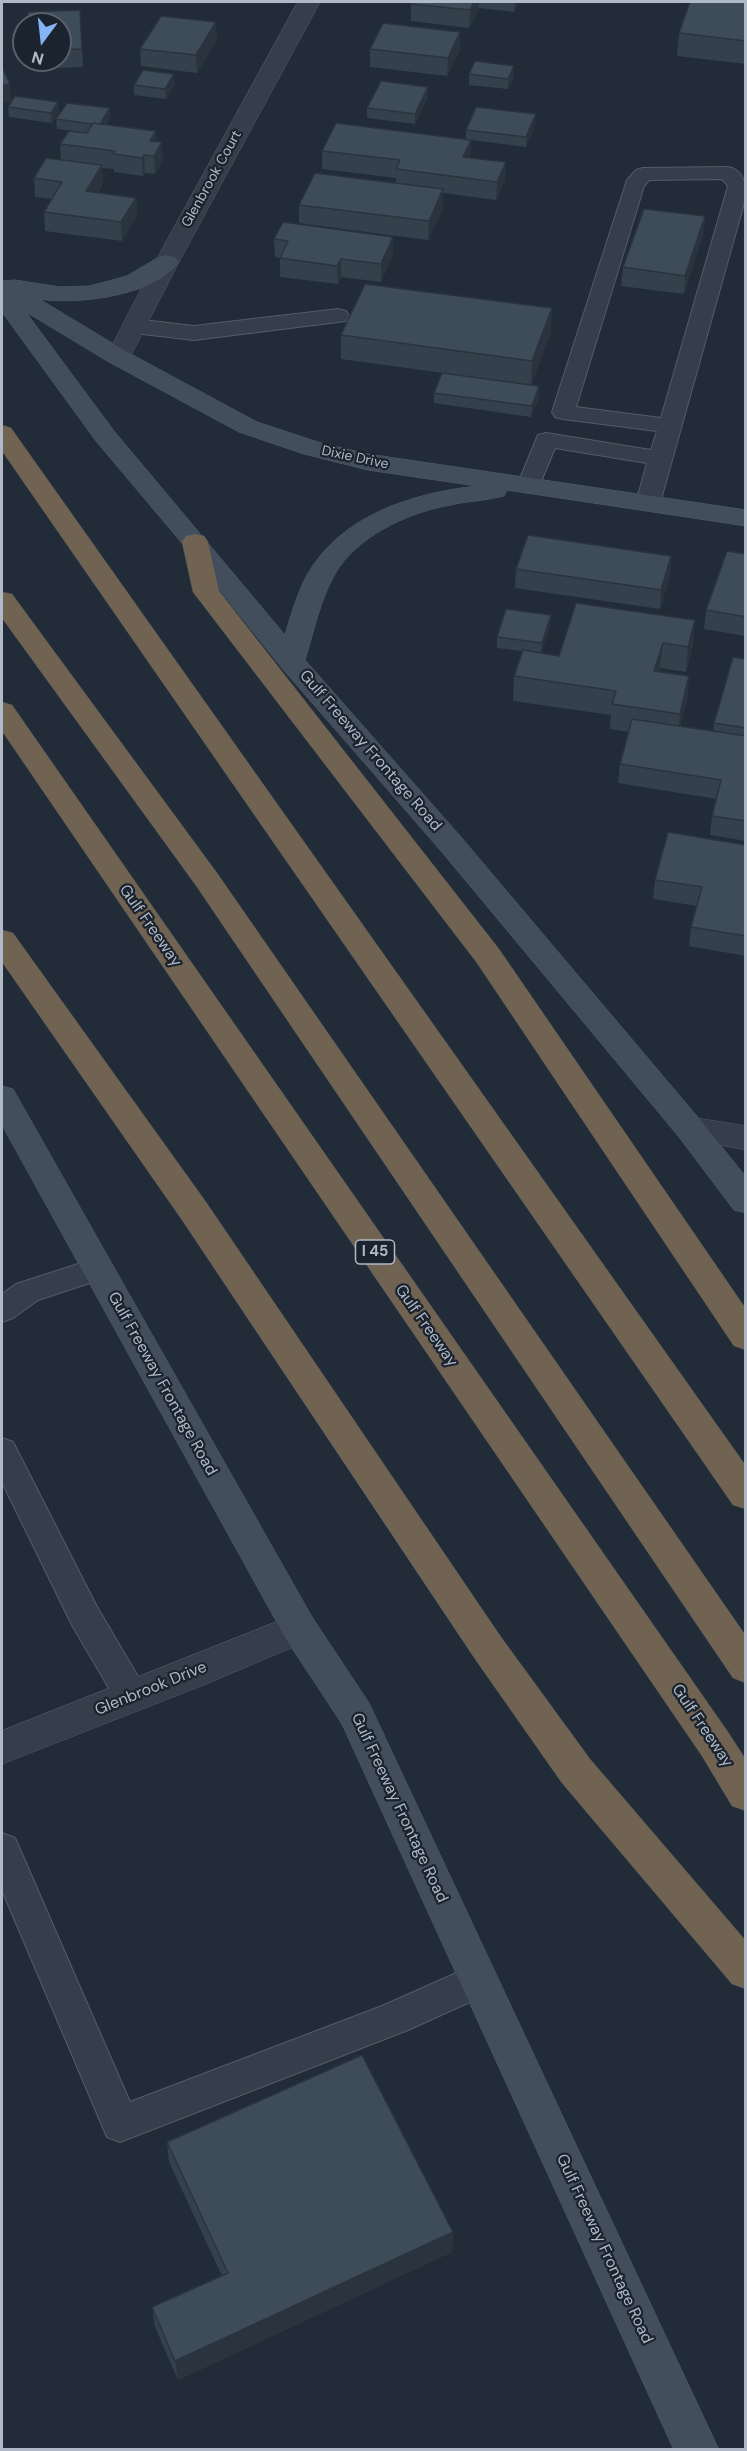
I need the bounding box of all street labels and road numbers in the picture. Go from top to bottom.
street label: Glenbrook Court [179,128,245,230]
street label: Dixie Drive [320,443,390,473]
street label: Gulf Freeway Frontage Road [295,667,445,835]
street label: Gulf Freeway [115,881,185,971]
road number: I 45 [356,1240,394,1264]
street label: Gulf Freeway [391,1281,461,1371]
street label: Gulf Freeway Frontage Road [103,1289,221,1479]
street label: Glenbrook Drive [92,1658,210,1720]
street label: Gulf Freeway [667,1681,737,1771]
street label: Gulf Freeway Frontage Road [347,1710,451,1906]
street label: Gulf Freeway Frontage Road [552,2151,656,2347]

